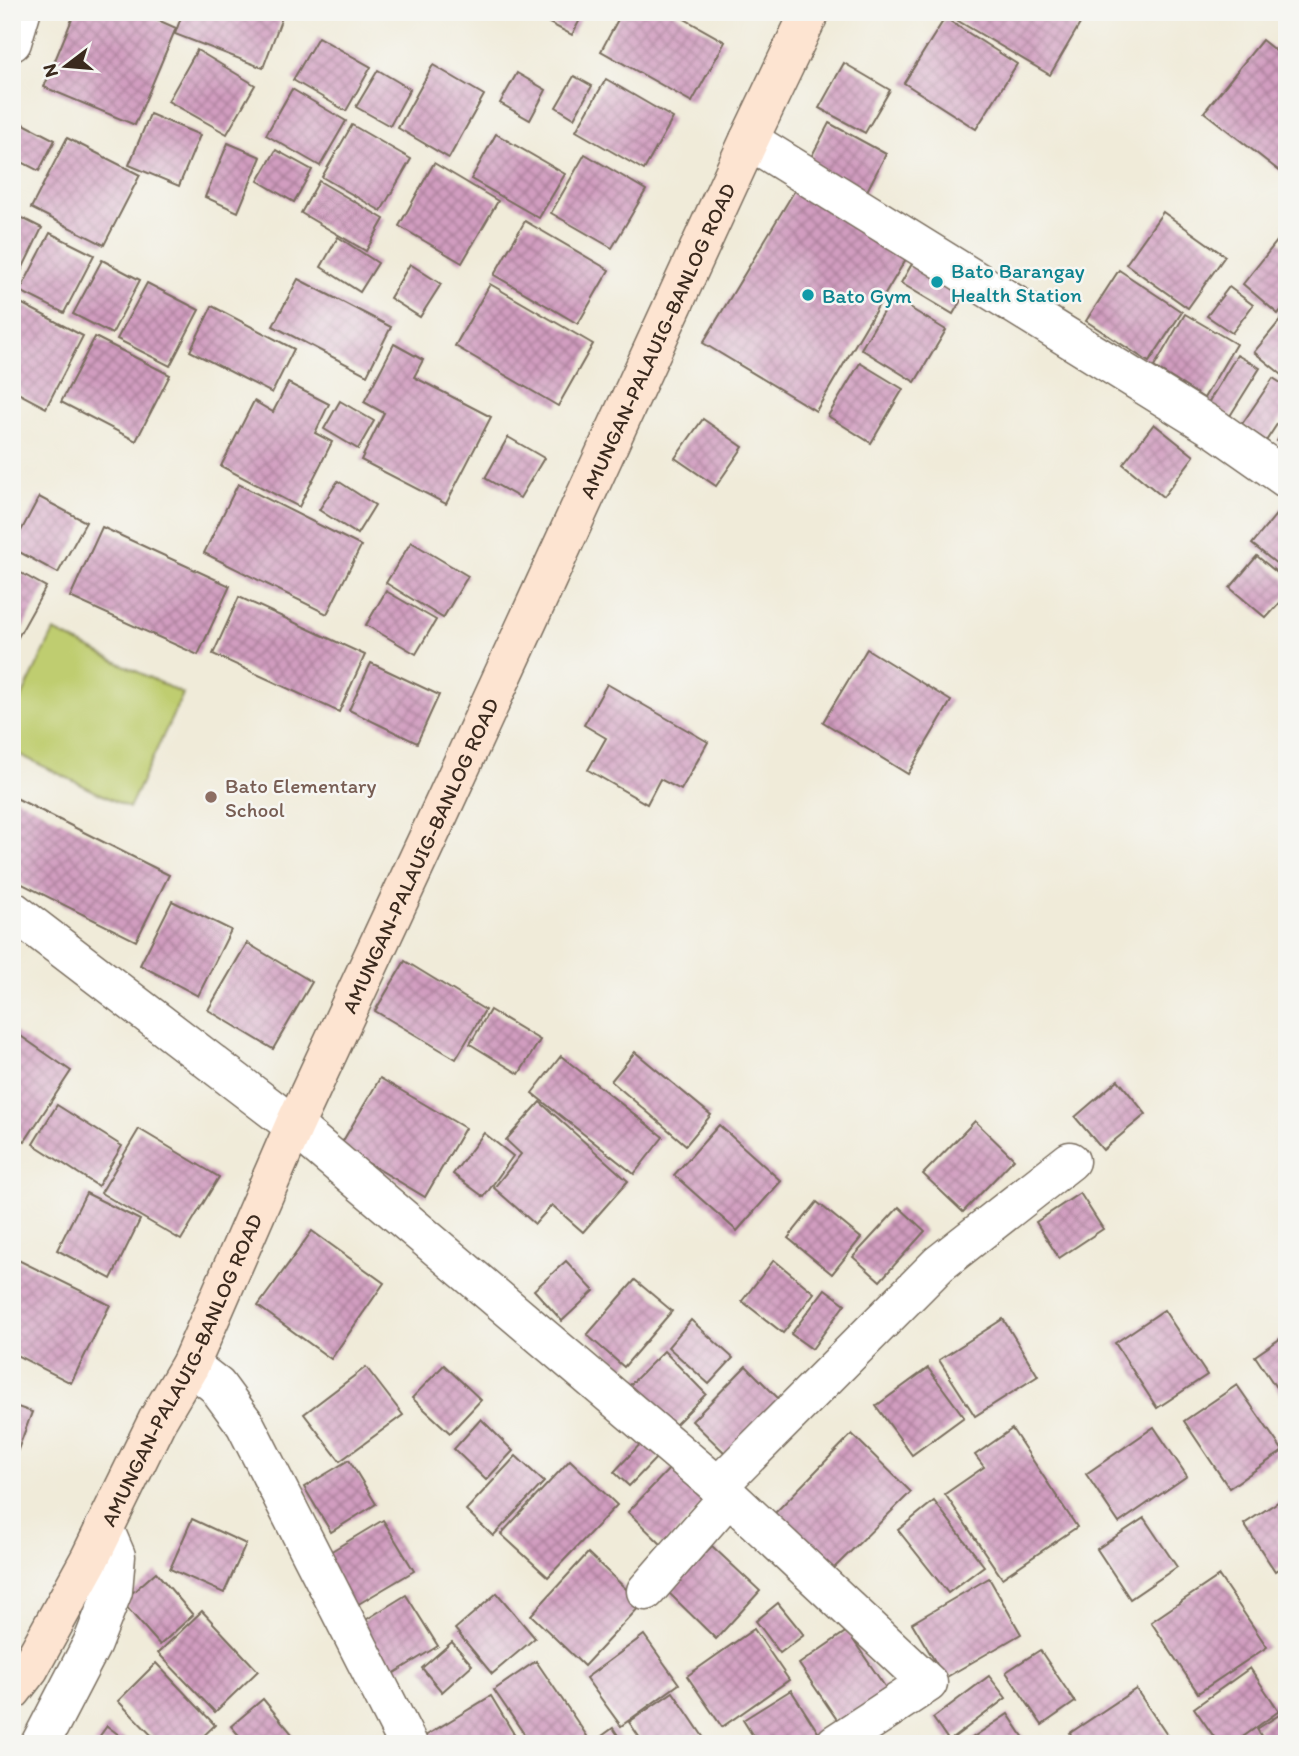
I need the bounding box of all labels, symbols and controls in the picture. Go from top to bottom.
north arrow [32,32,102,102]
text: N [37,61,63,80]
street label: AMUNGAN-PALAUIG-BANLOG ROAD [574,179,740,502]
place label: Bato Barangay Health Station [951,258,1085,307]
marker: Bato Barangay Health Station [929,274,945,290]
place label: Bato Gym [822,283,912,308]
marker: Bato Gym [800,287,816,303]
street label: AMUNGAN-PALAUIG-BANLOG ROAD [336,694,503,1017]
place label: Bato Elementary School [225,773,376,822]
marker: Bato Elementary School [203,789,219,805]
street label: AMUNGAN-PALAUIG-BANLOG ROAD [95,1209,267,1530]

